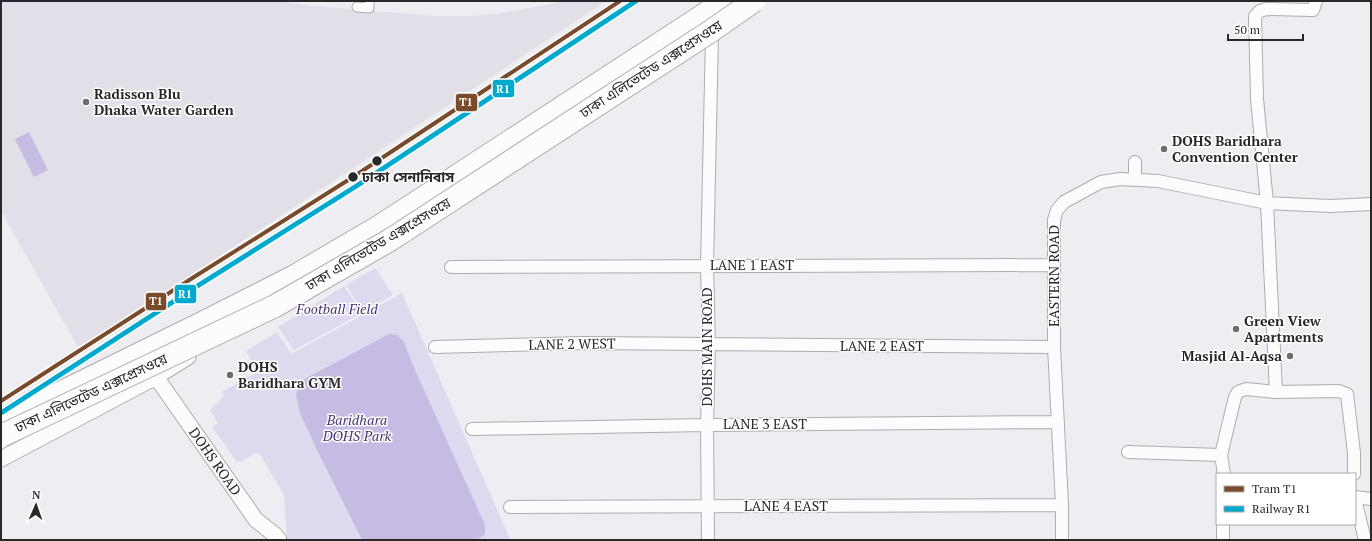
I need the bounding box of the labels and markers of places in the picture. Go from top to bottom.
place label: Radisson Blu Dhaka Water Garden [94,84,234,119]
marker: Radisson Blu Dhaka Water Garden [81,97,91,107]
place label: DOHS Baridhara Convention Center [1172,131,1298,166]
marker: DOHS Baridhara Convention Center [1159,144,1169,154]
unlabelled marker [370,154,384,168]
place label: ঢাকা সেনানিবাস [361,167,455,186]
marker: ঢাকা সেনানিবাস [346,170,360,184]
place label: Green View Apartments [1244,311,1324,346]
marker: Green View Apartments [1231,324,1241,334]
place label: Masjid Al-Aqsa [1182,346,1282,365]
marker: Masjid Al-Aqsa [1285,351,1295,361]
place label: DOHS Baridhara GYM [238,357,341,392]
marker: DOHS Baridhara GYM [225,370,235,380]

